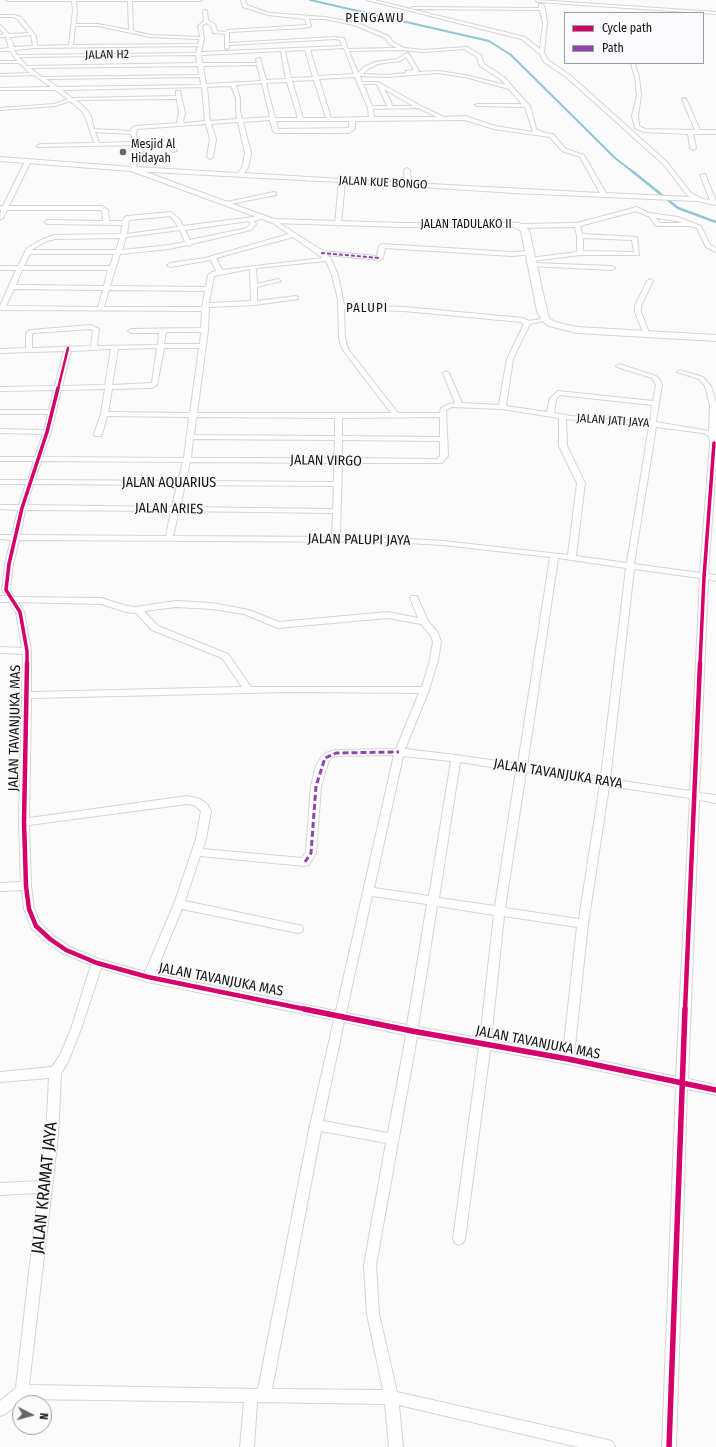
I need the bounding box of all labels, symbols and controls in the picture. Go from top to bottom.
district label: PENGAWU [345,10,405,26]
legend [564,12,704,64]
text: Cycle path [602,21,652,35]
text: Path [602,41,624,55]
street label: JALAN H2 [85,47,129,63]
place label: Mesjid Al Hidayah [131,138,175,166]
marker: Mesjid Al Hidayah [118,147,128,157]
street label: JALAN KUE BONGO [338,173,428,193]
street label: JALAN TADULAKO II [420,218,512,232]
district label: PALUPI [346,300,388,316]
street label: JALAN JATI JAYA [576,411,650,431]
street label: JALAN VIRGO [290,452,362,470]
street label: JALAN AQUARIUS [122,475,216,491]
street label: JALAN ARIES [135,500,203,518]
street label: JALAN PALUPI JAYA [307,531,411,549]
street label: JALAN TAVANJUKA MAS [5,665,25,791]
street label: JALAN TAVANJUKA RAYA [492,756,624,792]
street label: JALAN TAVANJUKA MAS [157,960,285,1000]
street label: JALAN TAVANJUKA MAS [474,1023,602,1063]
street label: JALAN KRAMAT JAYA [28,1121,62,1255]
north arrow [12,1395,52,1435]
text: N [37,1412,50,1420]

